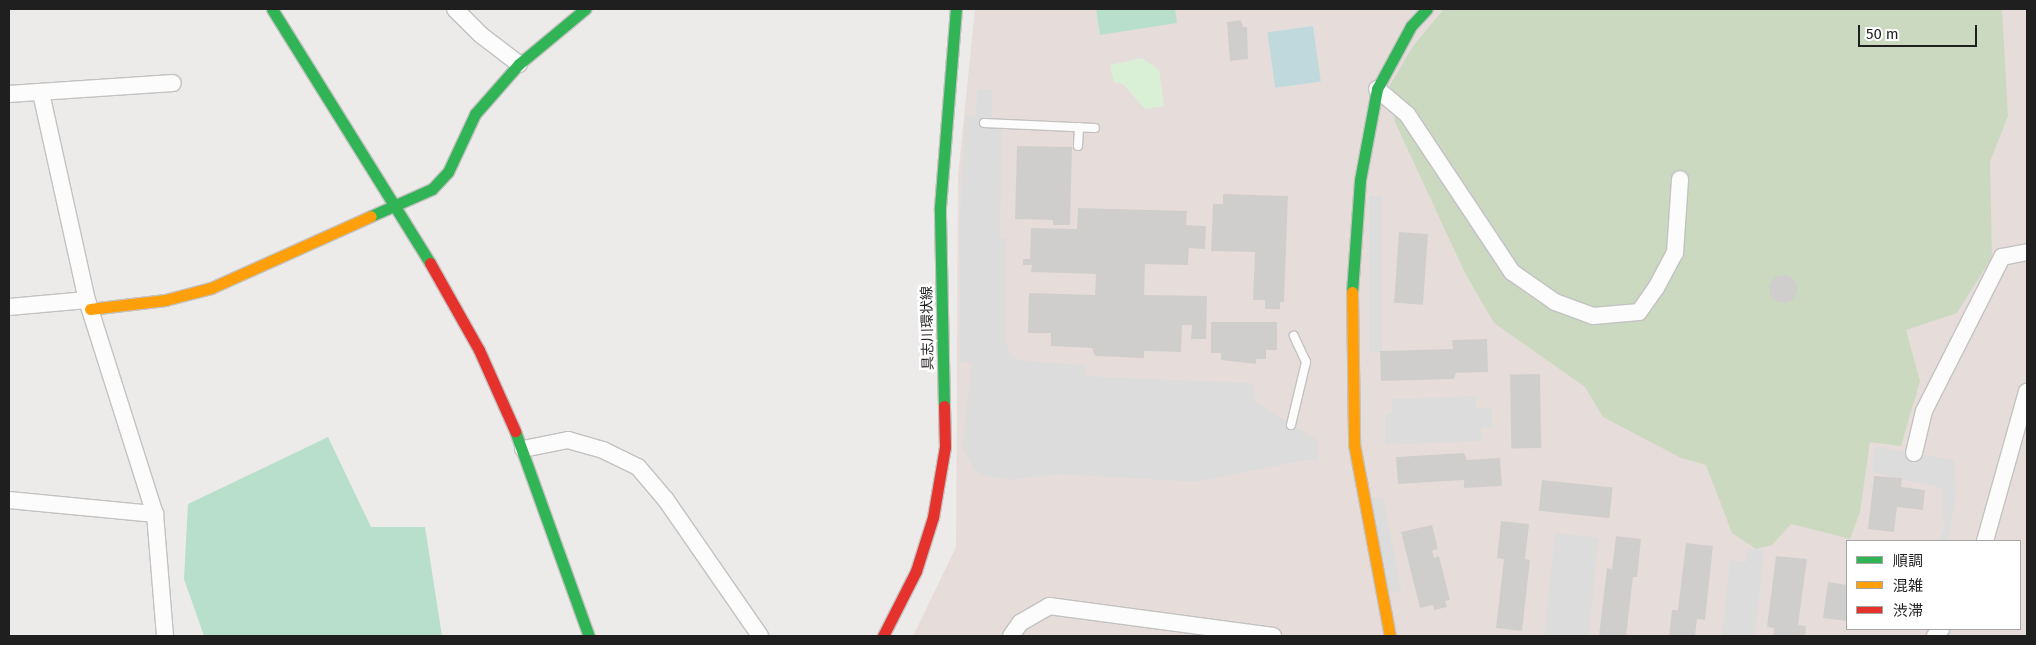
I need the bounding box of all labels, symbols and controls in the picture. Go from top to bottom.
scale bar [1861,15,1980,47]
text: 50 m [1866,25,1899,43]
street label: 具志川環状線 [919,286,937,370]
legend [1846,540,2021,630]
text: 順調 [1893,552,1923,570]
text: 混雑 [1893,577,1923,595]
text: 渋滞 [1893,602,1923,620]

